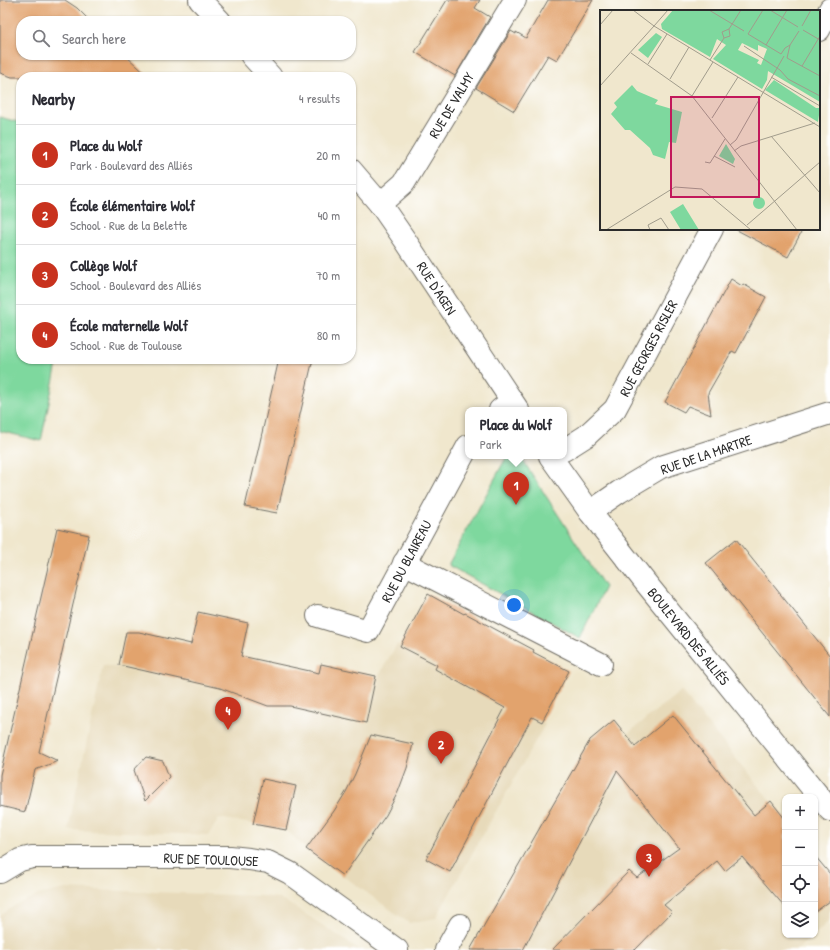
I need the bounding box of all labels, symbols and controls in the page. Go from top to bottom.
inset map [600,10,820,230]
search box [16,16,356,60]
icon: search [30,27,52,49]
text: Search here [62,28,126,49]
street label: RUE DE VALMY [424,68,479,142]
text: Nearby [32,87,75,110]
text: 4 results [299,89,340,107]
text: Place du Wolf [70,135,142,156]
text: 1 [43,146,47,164]
text: 20 m [316,146,340,164]
text: Park · Boulevard des Alliés [70,156,193,174]
text: École élémentaire Wolf [70,195,195,216]
text: 2 [42,206,48,224]
text: 40 m [317,206,340,224]
text: School · Rue de la Belette [70,216,188,234]
text: Collège Wolf [70,255,137,276]
street label: RUE D'AGEN [413,258,461,318]
text: 3 [42,266,48,284]
text: 70 m [316,266,340,284]
text: School · Boulevard des Alliés [70,276,201,294]
street label: RUE GEORGES RISLER [615,296,681,400]
text: École maternelle Wolf [70,315,188,336]
text: 4 [43,326,47,344]
text: 80 m [317,326,340,344]
text: School · Rue de Toulouse [70,336,182,354]
popup [465,407,567,459]
text: Place du Wolf [480,414,552,435]
street label: RUE DE LA MARTRE [658,429,754,479]
text: Park [480,435,502,453]
pin: 1 [503,472,529,505]
street label: RUE DU BLAIREAU [376,516,436,605]
street label: BOULEVARD DES ALLIÉS [644,583,735,689]
your location [504,595,524,615]
pin: 4 [215,697,241,730]
pin: 2 [428,731,454,764]
map controls [782,794,818,938]
button: + [782,794,818,830]
button: − [782,830,818,866]
pin: 3 [636,844,662,877]
street label: RUE DE TOULOUSE [163,848,259,870]
button: locate [782,866,818,902]
button: layers [782,902,818,938]

